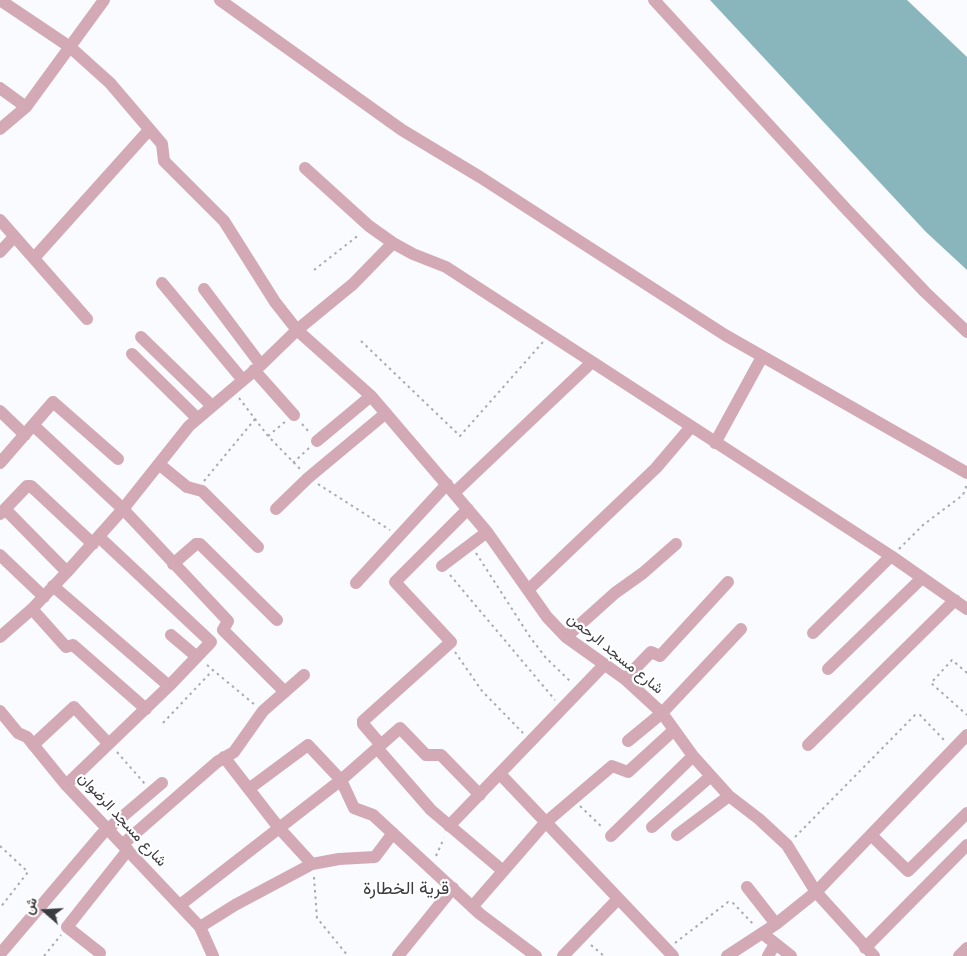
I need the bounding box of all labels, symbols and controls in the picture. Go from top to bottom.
street label: شارع مسجد الرحمن [563,610,667,698]
street label: شارع مسجد الرضوان [74,769,170,871]
district label: قرية الخطارة [363,878,449,900]
north arrow [20,886,70,936]
text: ش [21,896,40,916]

